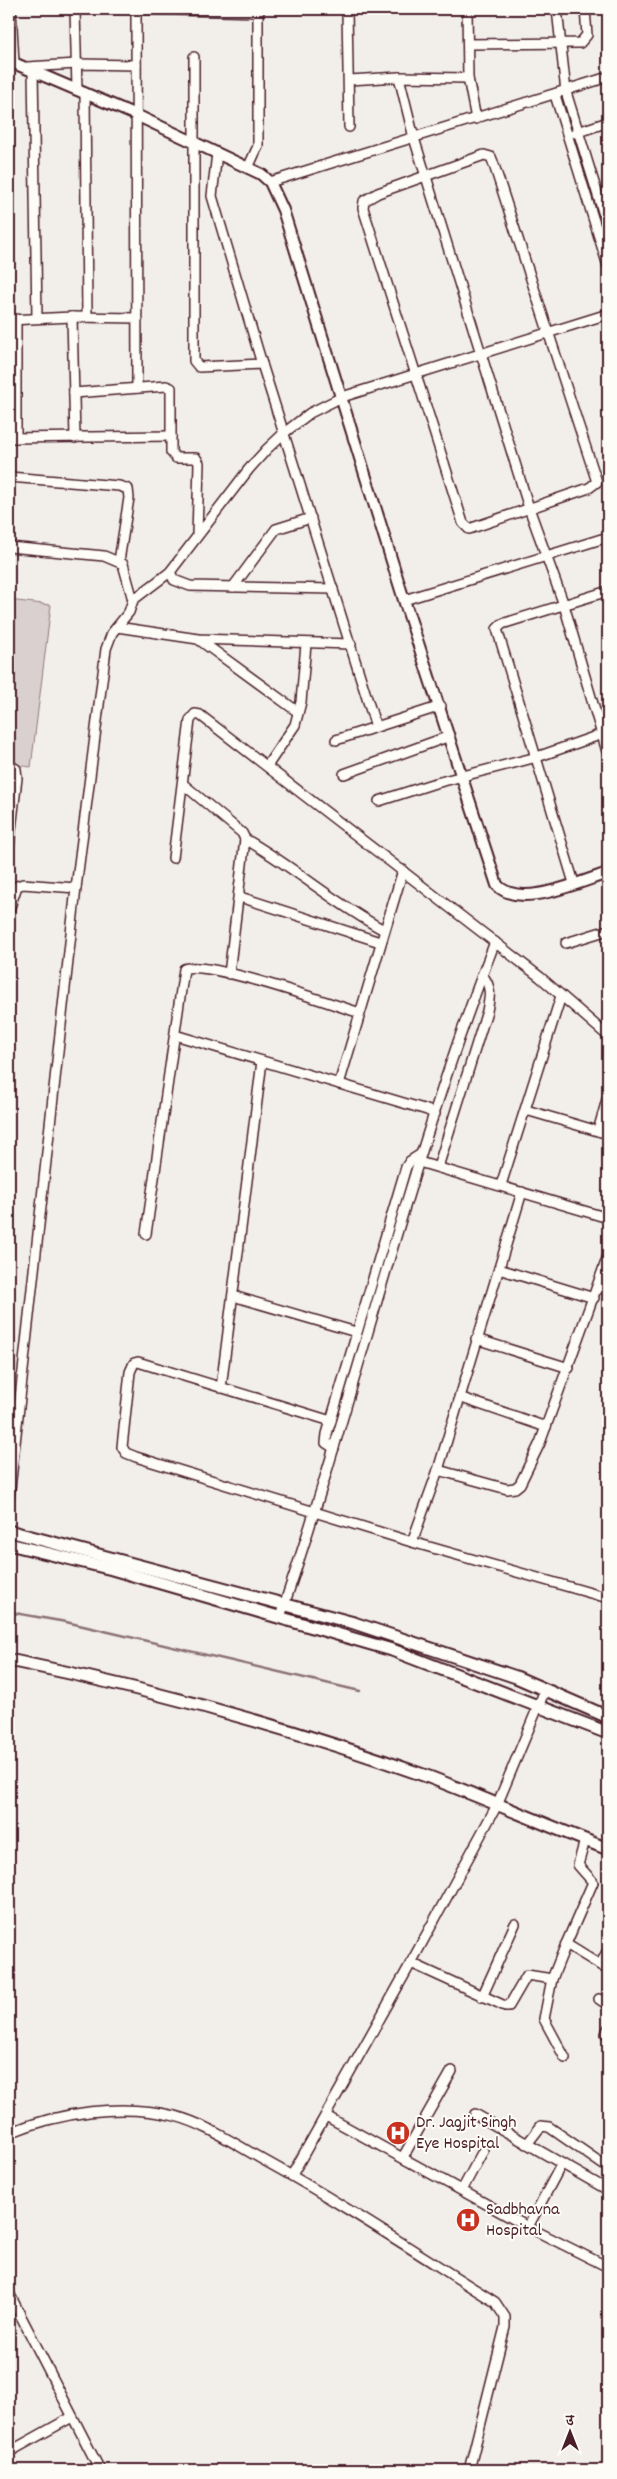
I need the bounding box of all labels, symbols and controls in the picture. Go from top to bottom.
place label: Dr. Jagjit Singh Eye Hospital [416,2111,516,2157]
hospital icon: Dr. Jagjit Singh Eye Hospital [385,2120,411,2146]
place label: Sadbhavna Hospital [486,2198,560,2244]
hospital icon: Sadbhavna Hospital [455,2207,481,2233]
north arrow [544,2406,594,2456]
text: उ [565,2411,575,2431]

